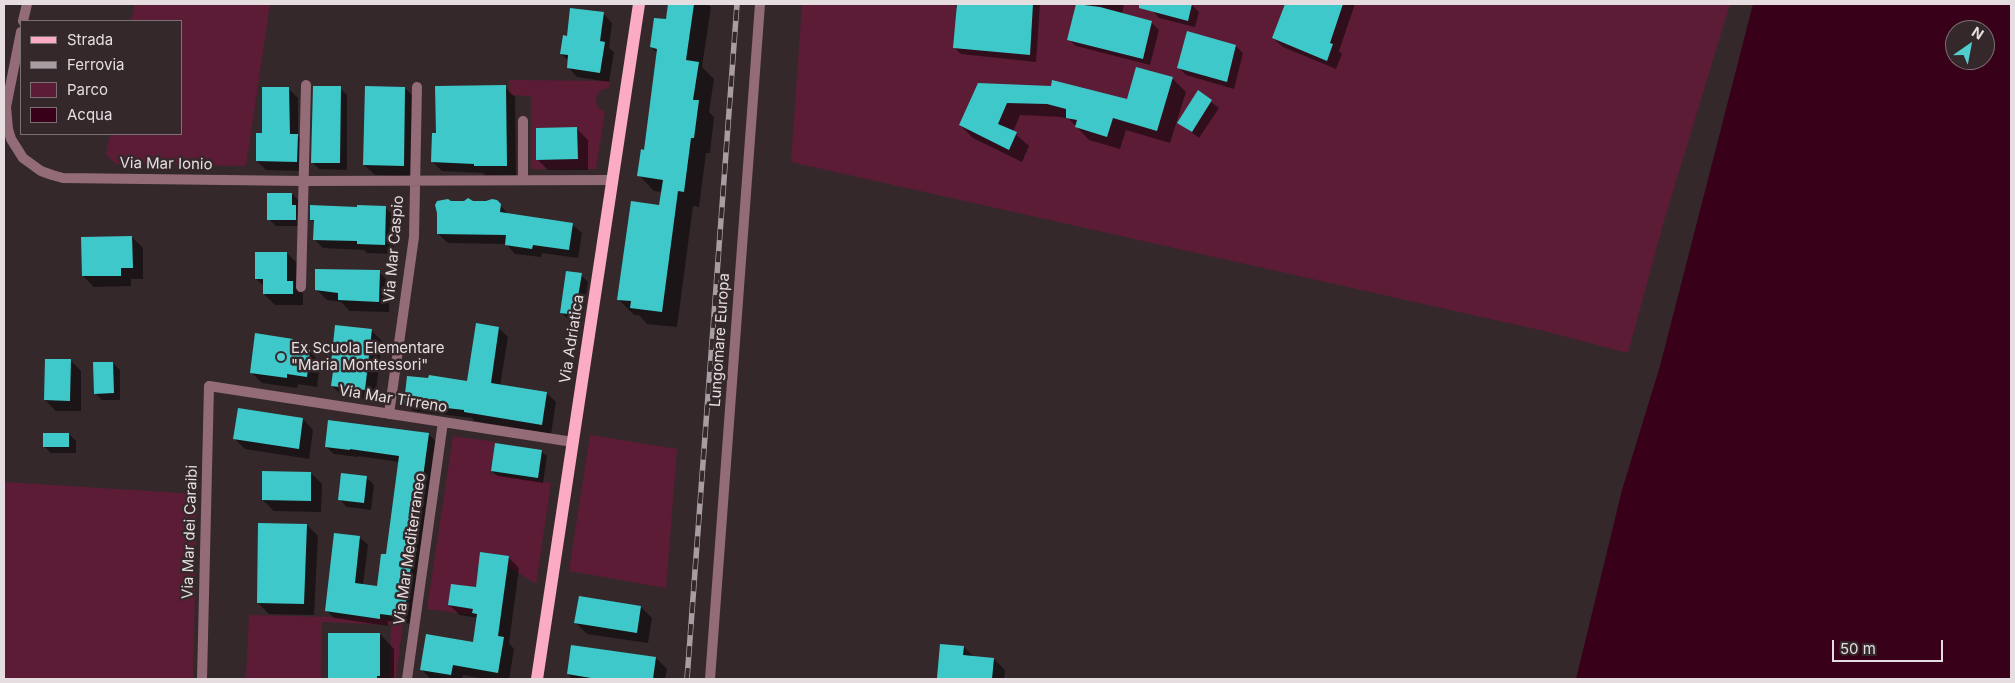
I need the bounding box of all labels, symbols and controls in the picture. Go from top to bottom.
legend [20,20,182,135]
north arrow [1945,20,1995,70]
text: N [1969,23,1987,43]
text: Strada [67,30,113,49]
text: Ferrovia [67,55,124,74]
text: Parco [67,80,108,99]
text: Acqua [67,105,112,124]
street label: Via Mar Ionio [119,154,213,174]
street label: Via Mar Caspio [380,195,408,303]
street label: Lungomare Europa [706,272,734,408]
street label: Via Adriatica [556,293,588,385]
place label: Ex Scuola Elementare "Maria Montessori" [291,339,444,374]
marker: Ex Scuola Elementare "Maria Montessori" [275,351,287,363]
street label: Via Mar Tirreno [337,382,449,416]
street label: Via Mar dei Caraibi [179,465,201,599]
street label: Via Mar Mediterraneo [390,472,430,626]
scale bar [1835,630,1946,662]
text: 50 m [1840,639,1876,658]

